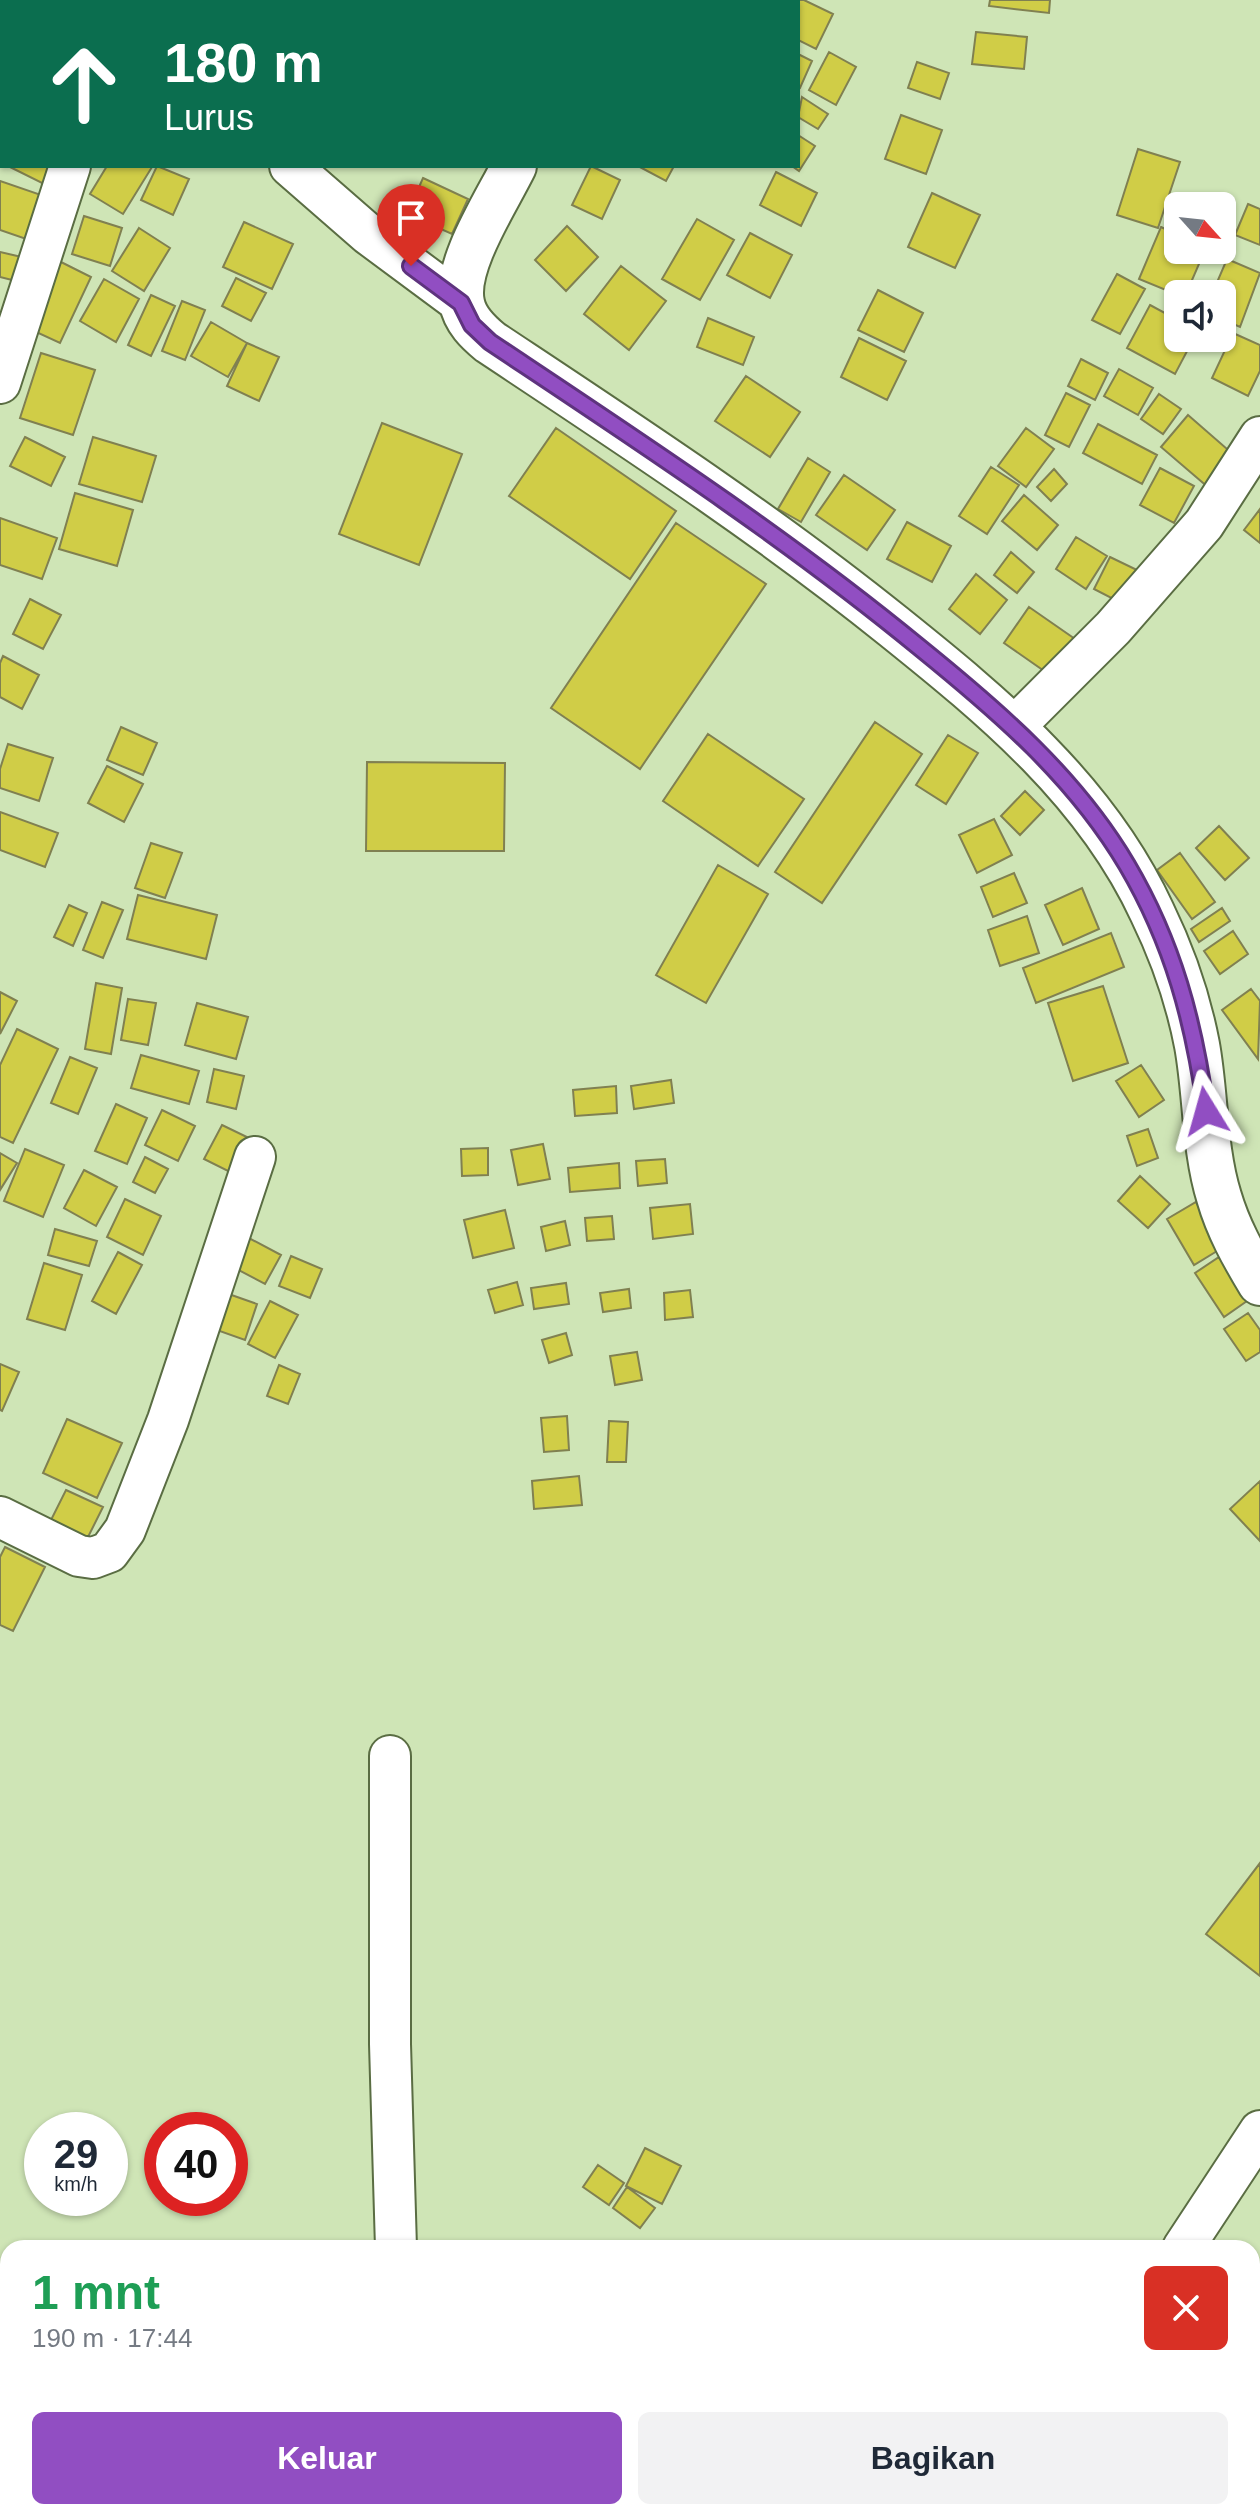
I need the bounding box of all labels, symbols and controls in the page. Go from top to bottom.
text: 180 m [164,31,323,94]
icon: ahead [32,32,136,136]
text: Lurus [164,97,254,138]
pin [377,184,445,266]
north arrow [1164,192,1236,264]
map controls [1164,192,1236,352]
icon: arrive [389,196,433,240]
button: sound [1164,280,1236,352]
position arrow [1164,1069,1248,1153]
speed limit sign: 40 [144,2112,248,2216]
text: 29 [54,2132,98,2176]
text: km/h [54,2173,98,2195]
text: 1 mnt [32,2266,160,2319]
button: close [1144,2266,1228,2350]
text: 190 m · 17:44 [32,2323,192,2353]
button: Keluar [32,2412,622,2504]
button: Bagikan [638,2412,1228,2504]

